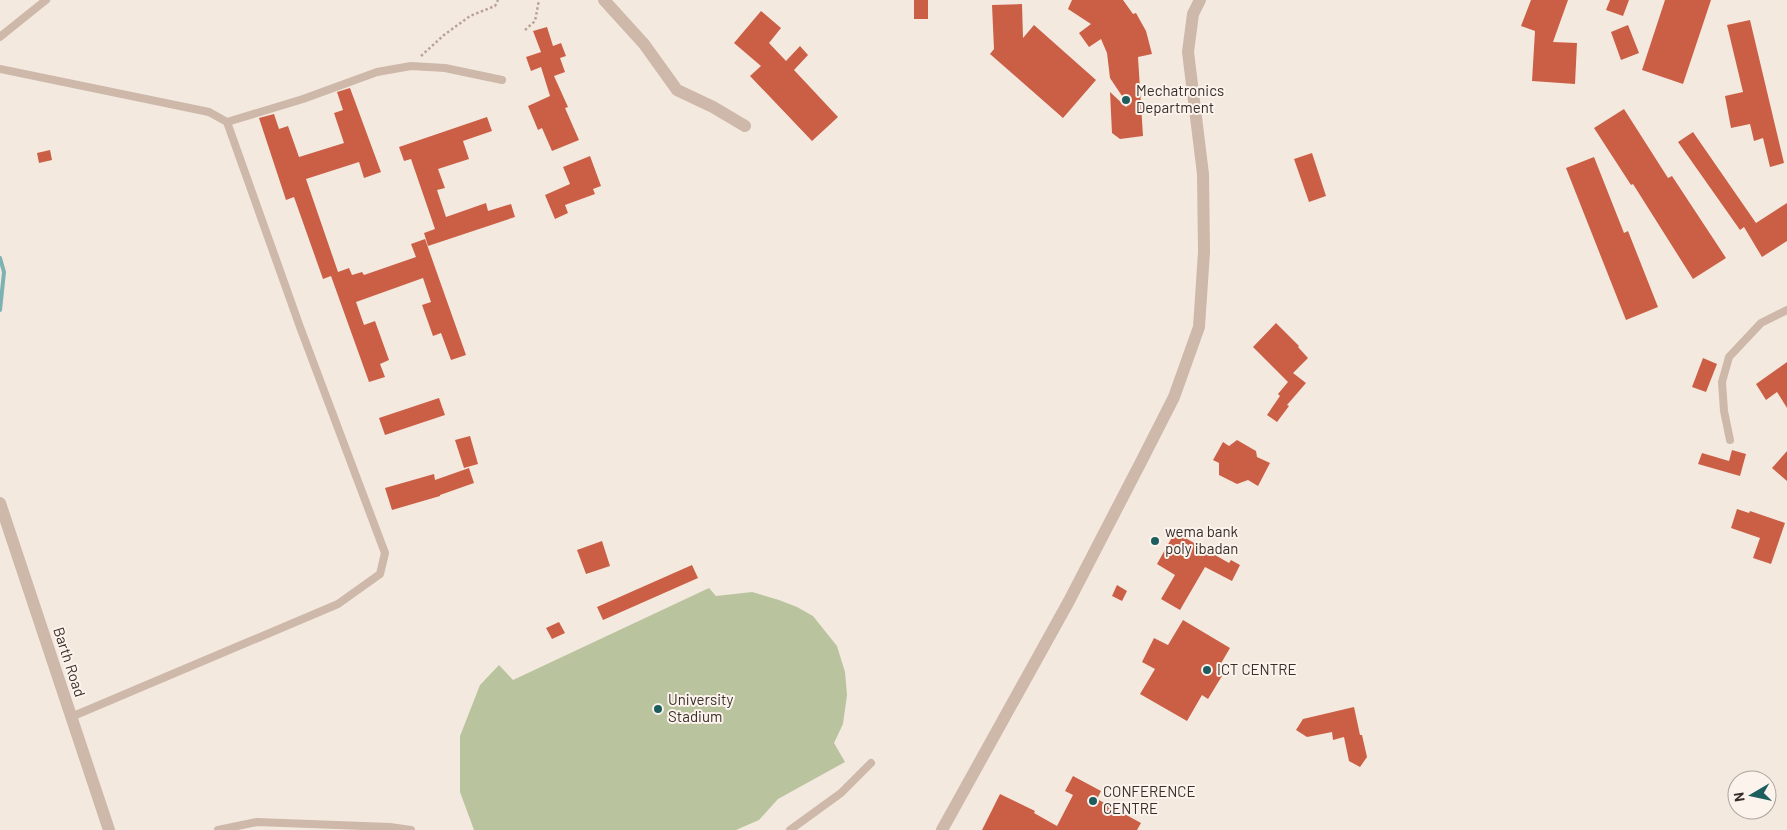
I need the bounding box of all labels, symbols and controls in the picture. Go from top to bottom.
place label: Mechatronics Department [1136,81,1224,116]
marker: Mechatronics Department [1120,94,1132,106]
place label: wema bank poly ibadan [1165,522,1239,557]
marker: wema bank poly ibadan [1149,535,1161,547]
street label: Barth Road [50,624,90,699]
place label: ICT CENTRE [1217,660,1297,678]
marker: ICT CENTRE [1201,664,1213,676]
place label: University Stadium [668,690,733,725]
marker: University Stadium [652,703,664,715]
north arrow [1727,770,1777,820]
place label: CONFERENCE CENTRE [1103,782,1196,817]
text: N [1730,791,1748,803]
marker: CONFERENCE CENTRE [1087,795,1099,807]

